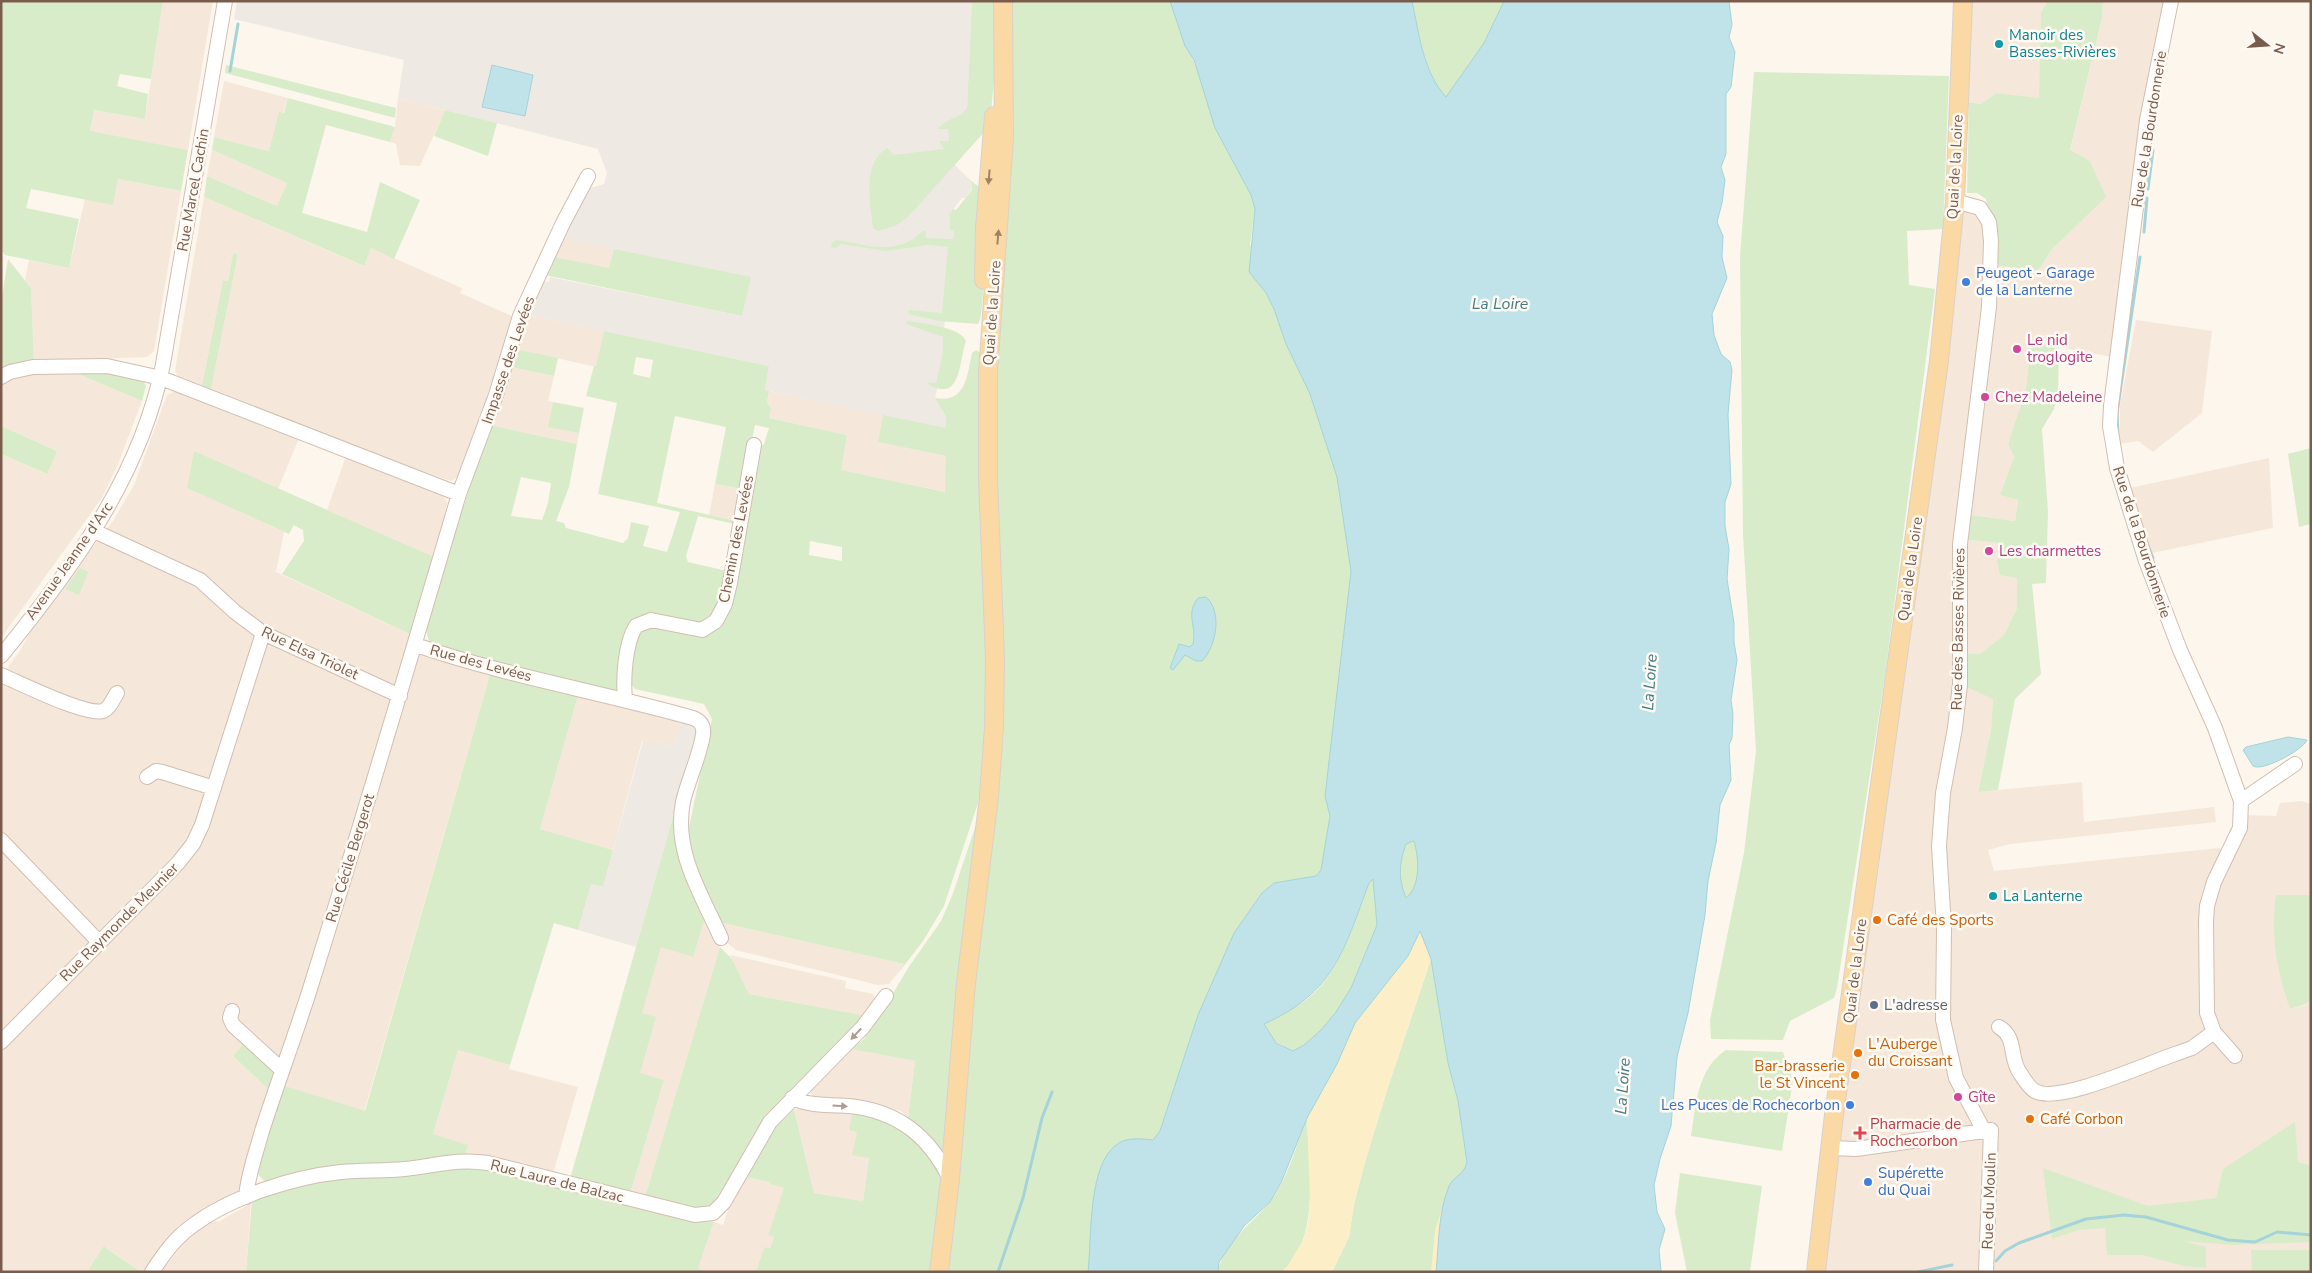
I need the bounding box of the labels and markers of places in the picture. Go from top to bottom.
place label: Manoir des Basses-Rivières [2009,25,2116,62]
marker: Manoir des Basses-Rivières [1993,38,2005,50]
place label: Peugeot - Garage de la Lanterne [1976,263,2095,300]
marker: Peugeot - Garage de la Lanterne [1960,276,1972,288]
place label: Le nid troglogite [2027,330,2093,367]
marker: Le nid troglogite [2011,343,2023,355]
place label: Chez Madeleine [1995,387,2102,407]
marker: Chez Madeleine [1979,391,1991,403]
place label: Les charmettes [1999,541,2101,561]
marker: Les charmettes [1983,545,1995,557]
place label: La Lanterne [2003,886,2083,906]
marker: La Lanterne [1987,890,1999,902]
place label: Café des Sports [1887,910,1994,930]
marker: Café des Sports [1871,914,1883,926]
place label: L'adresse [1884,995,1948,1015]
marker: L'adresse [1868,999,1880,1011]
place label: L'Auberge du Croissant [1868,1034,1953,1071]
marker: L'Auberge du Croissant [1852,1047,1864,1059]
place label: Bar-brasserie le St Vincent [1754,1056,1846,1093]
marker: Bar-brasserie le St Vincent [1849,1069,1861,1081]
place label: Gîte [1968,1087,1996,1107]
marker: Gîte [1952,1091,1964,1103]
place label: Les Puces de Rochecorbon [1661,1095,1840,1115]
marker: Les Puces de Rochecorbon [1844,1099,1856,1111]
place label: Café Corbon [2040,1109,2123,1129]
marker: Café Corbon [2024,1113,2036,1125]
place label: Pharmacie de Rochecorbon [1870,1114,1961,1151]
marker: Pharmacie de Rochecorbon [1854,1127,1866,1139]
place label: Supérette du Quai [1878,1163,1944,1200]
marker: Supérette du Quai [1862,1176,1874,1188]

